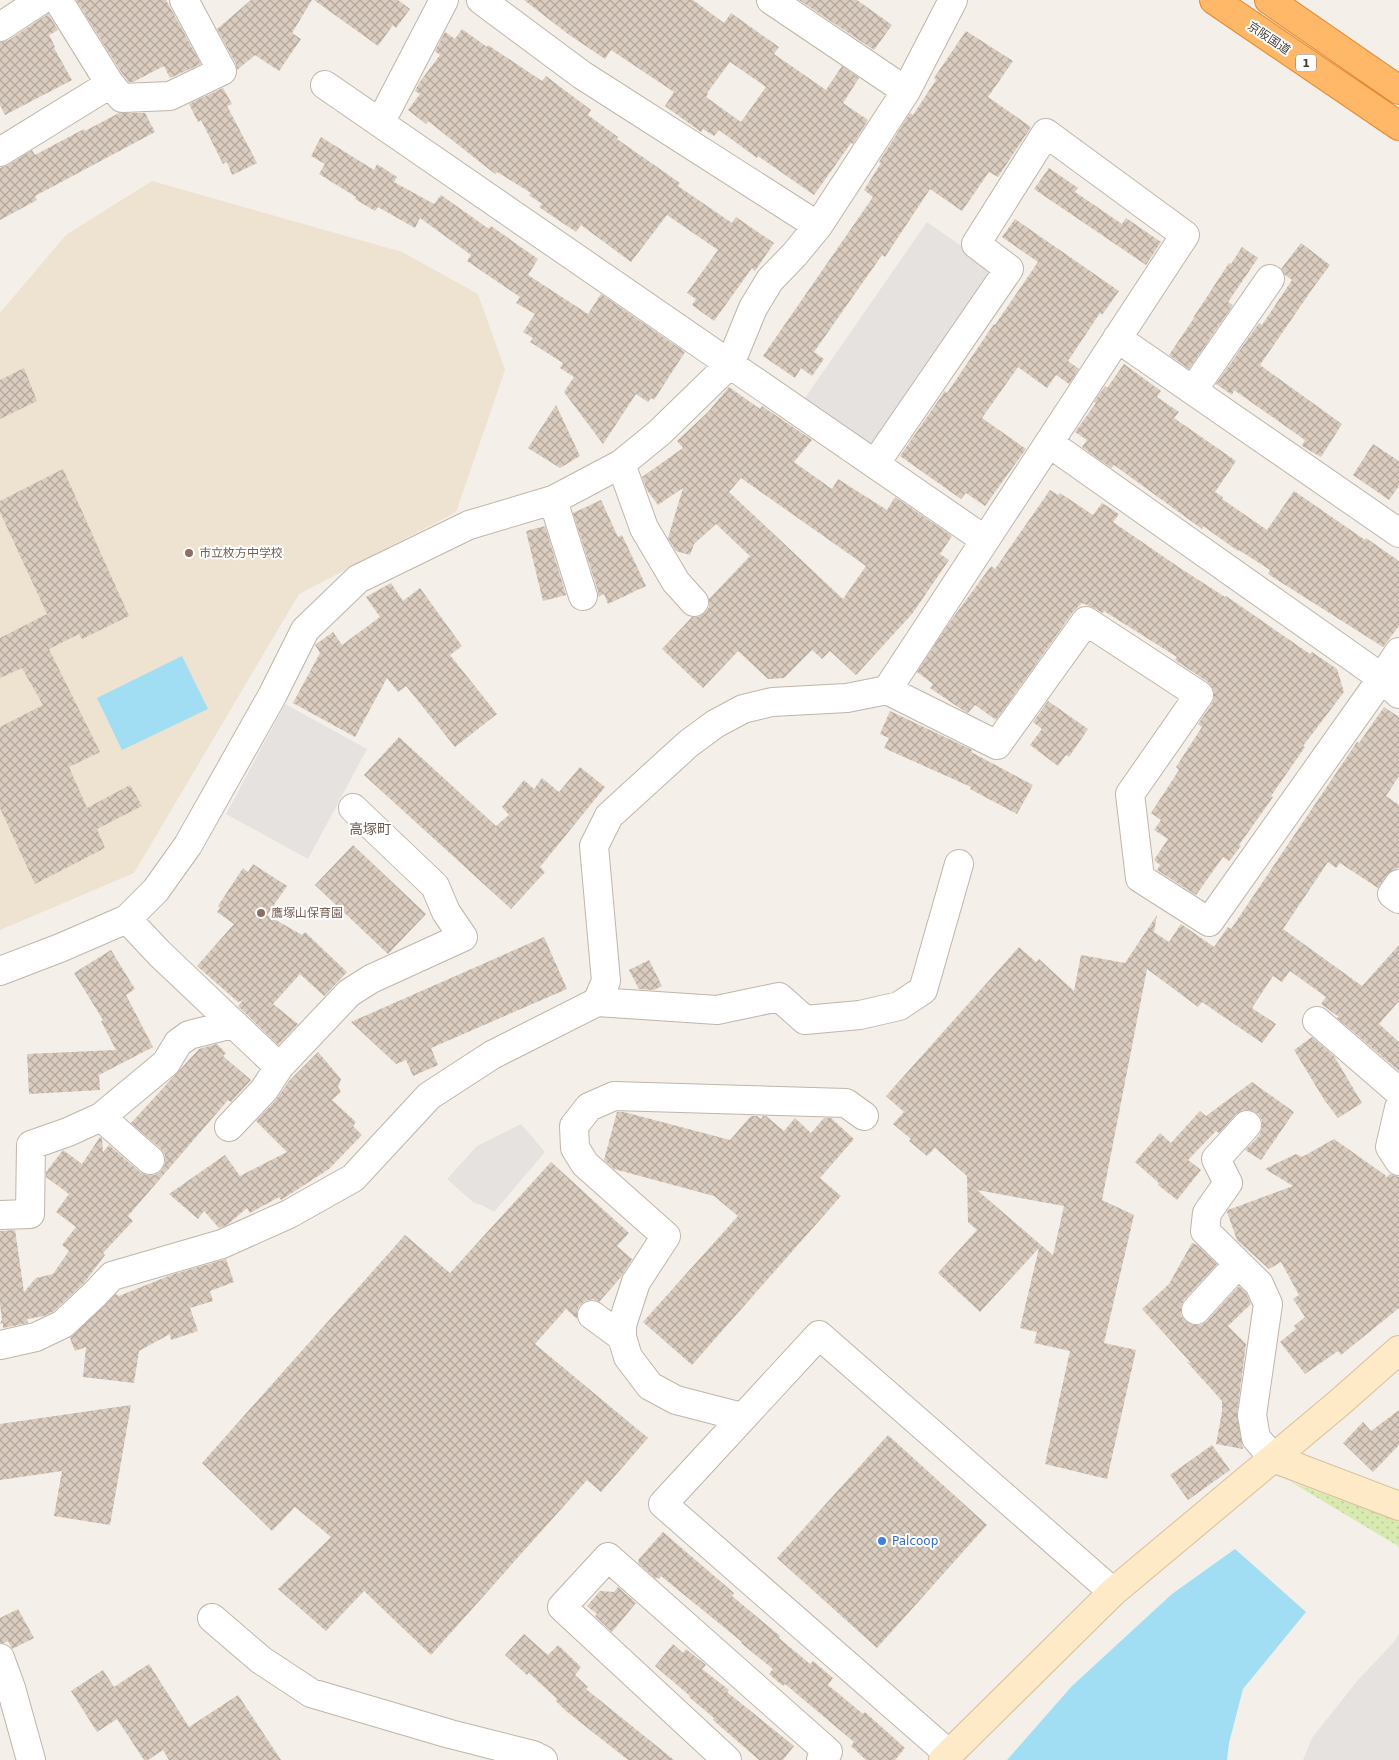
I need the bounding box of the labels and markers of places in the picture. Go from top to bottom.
place label: 市立枚方中学校 [199,546,283,560]
marker: 市立枚方中学校 [183,547,195,559]
place label: 鷹塚山保育園 [271,906,343,920]
marker: 鷹塚山保育園 [255,907,267,919]
place label: Palcoop [892,1534,938,1548]
marker: Palcoop [876,1535,888,1547]

